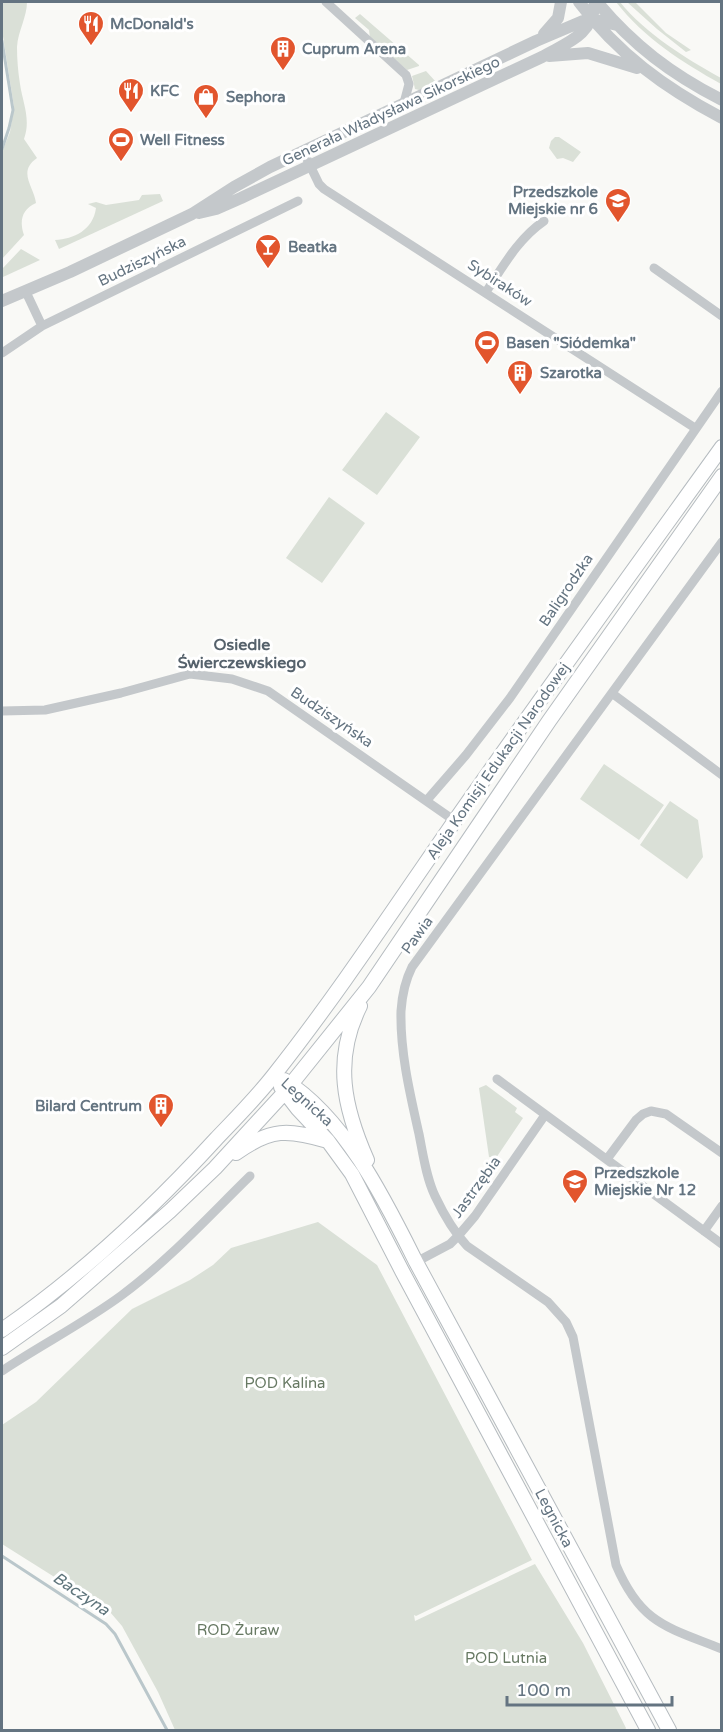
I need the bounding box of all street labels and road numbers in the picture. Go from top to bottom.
street label: Generała Władysława Sikorskiego [279,52,503,170]
street label: Budziszyńska [95,232,189,290]
street label: Sybiraków [464,256,536,311]
street label: Baligrodzka [535,550,597,630]
street label: Aleja Komisji Edukacji Narodowej [423,659,573,863]
street label: Budziszyńska [287,683,377,751]
street label: Pawia [397,913,437,957]
street label: Legnicka [277,1074,337,1130]
street label: Jastrzębia [448,1153,504,1221]
street label: Legnicka [531,1486,577,1550]

